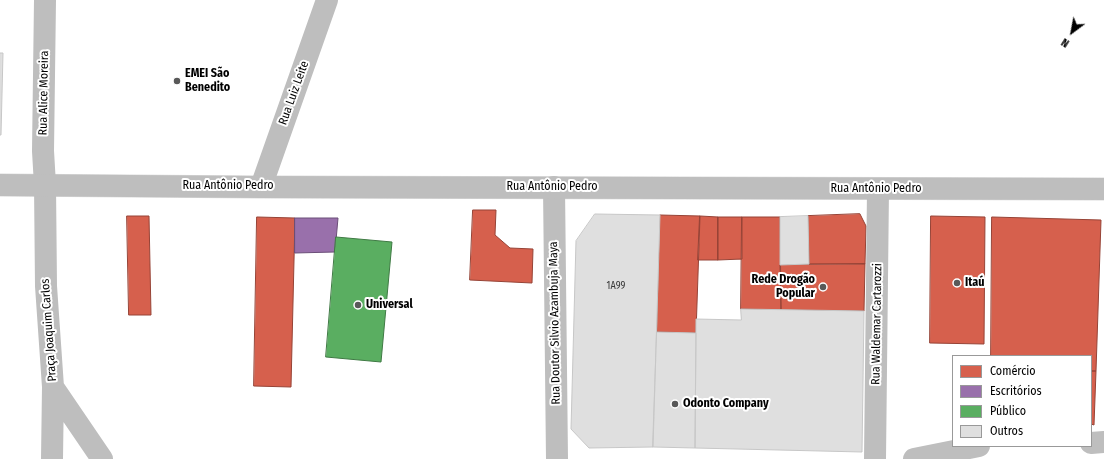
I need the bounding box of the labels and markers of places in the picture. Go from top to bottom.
place label: EMEI São Benedito [185,67,230,95]
marker: EMEI São Benedito [172,76,182,86]
place label: Rede Drogão Popular [752,273,815,301]
place label: Itaú [965,276,985,290]
marker: Itaú [952,278,962,288]
marker: Rede Drogão Popular [818,282,828,292]
place label: Universal [366,298,413,312]
marker: Universal [353,300,363,310]
place label: Odonto Company [683,397,769,411]
marker: Odonto Company [670,399,680,409]

